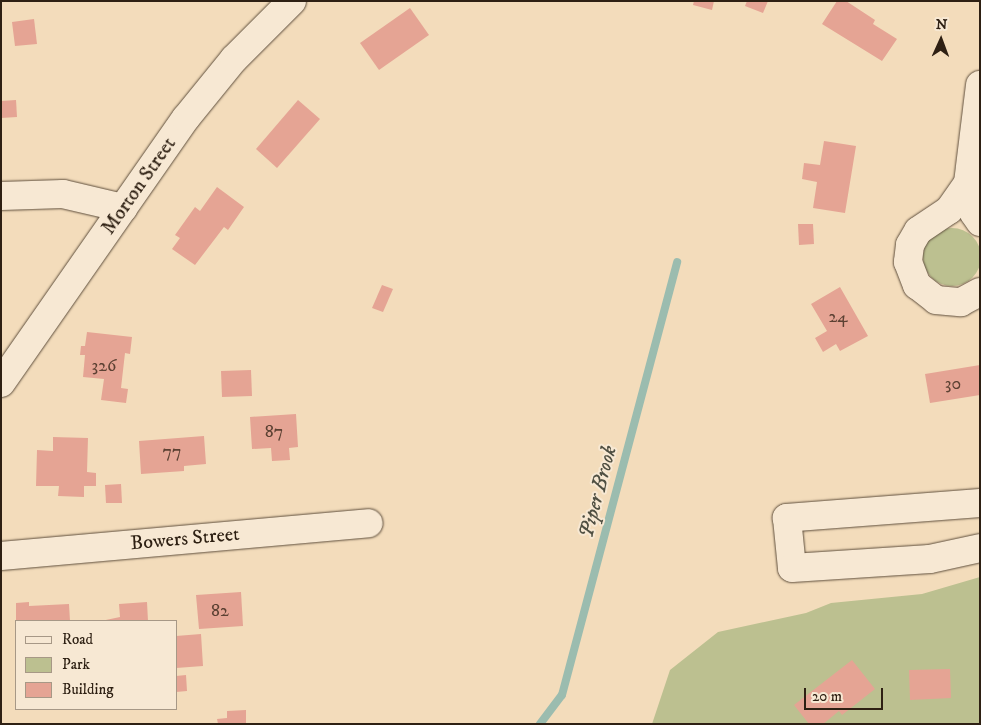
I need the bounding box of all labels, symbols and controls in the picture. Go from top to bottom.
north arrow [916,15,966,65]
text: N [935,16,948,34]
street label: Morton Street [97,133,181,239]
house number: 24 [828,306,848,328]
house number: 326 [92,355,116,377]
house number: 30 [945,373,961,395]
house number: 87 [265,421,283,443]
house number: 77 [163,441,181,463]
water label: Piper Brook [574,443,622,541]
street label: Bowers Street [130,522,240,556]
house number: 82 [211,600,229,622]
legend [15,620,178,710]
text: Road [62,630,93,649]
text: Park [62,655,90,674]
scale bar [806,678,885,710]
text: Building [62,680,114,699]
text: 20 m [812,687,842,706]

